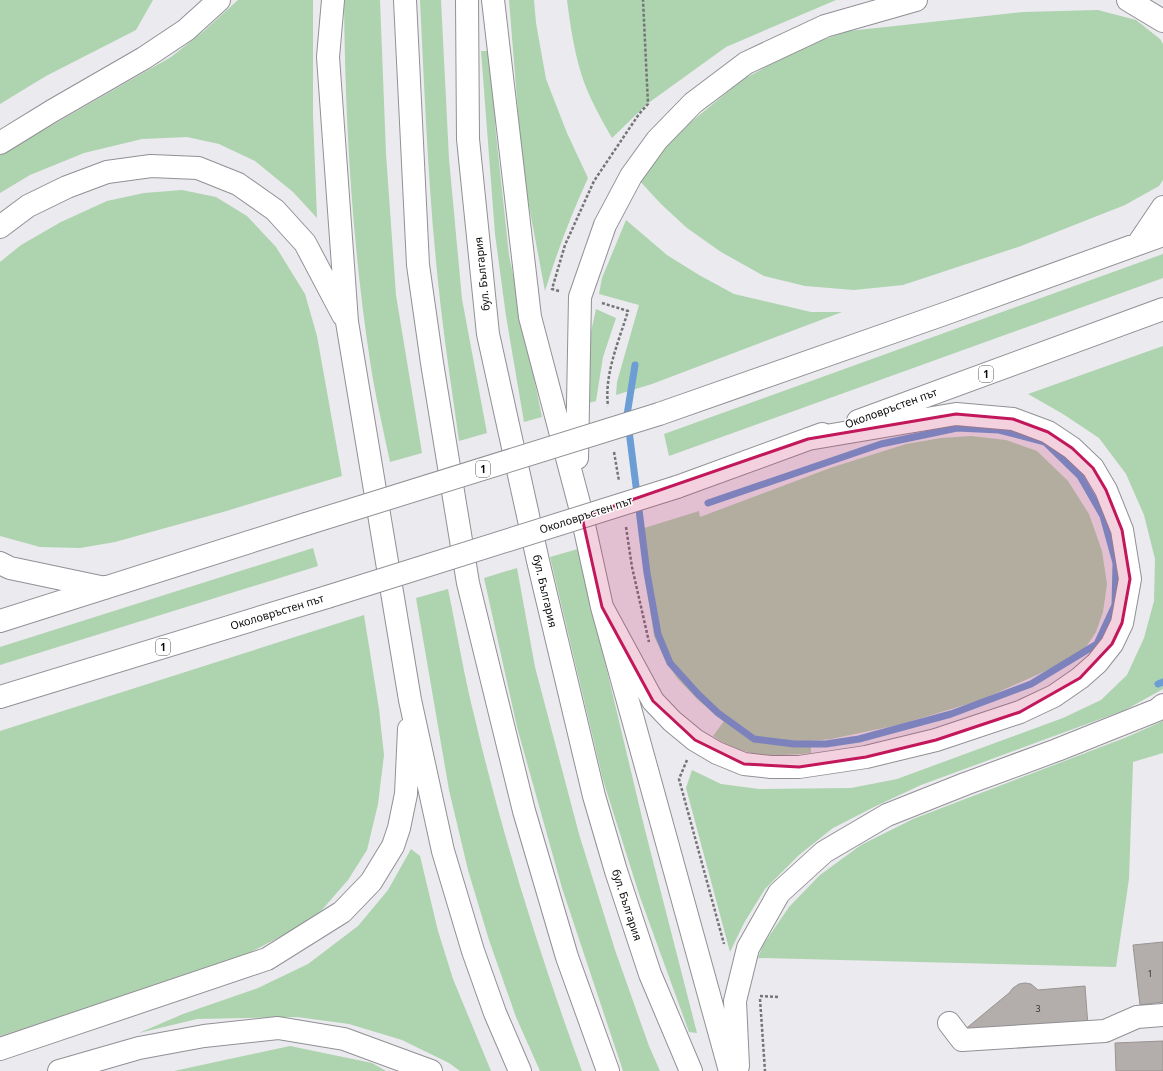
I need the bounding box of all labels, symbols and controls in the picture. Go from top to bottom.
street label: бул. България [470,236,493,312]
road number: 1 [979,366,993,382]
street label: Околовръстен път [843,384,939,431]
road number: 1 [476,461,490,477]
street label: Околовръстен път [537,492,634,537]
street label: бул. България [530,553,561,629]
street label: Околовръстен път [228,590,326,633]
road number: 1 [156,639,170,655]
street label: бул. България [609,867,646,943]
house number: 1 [1147,967,1153,980]
house number: 3 [1035,1002,1041,1015]

